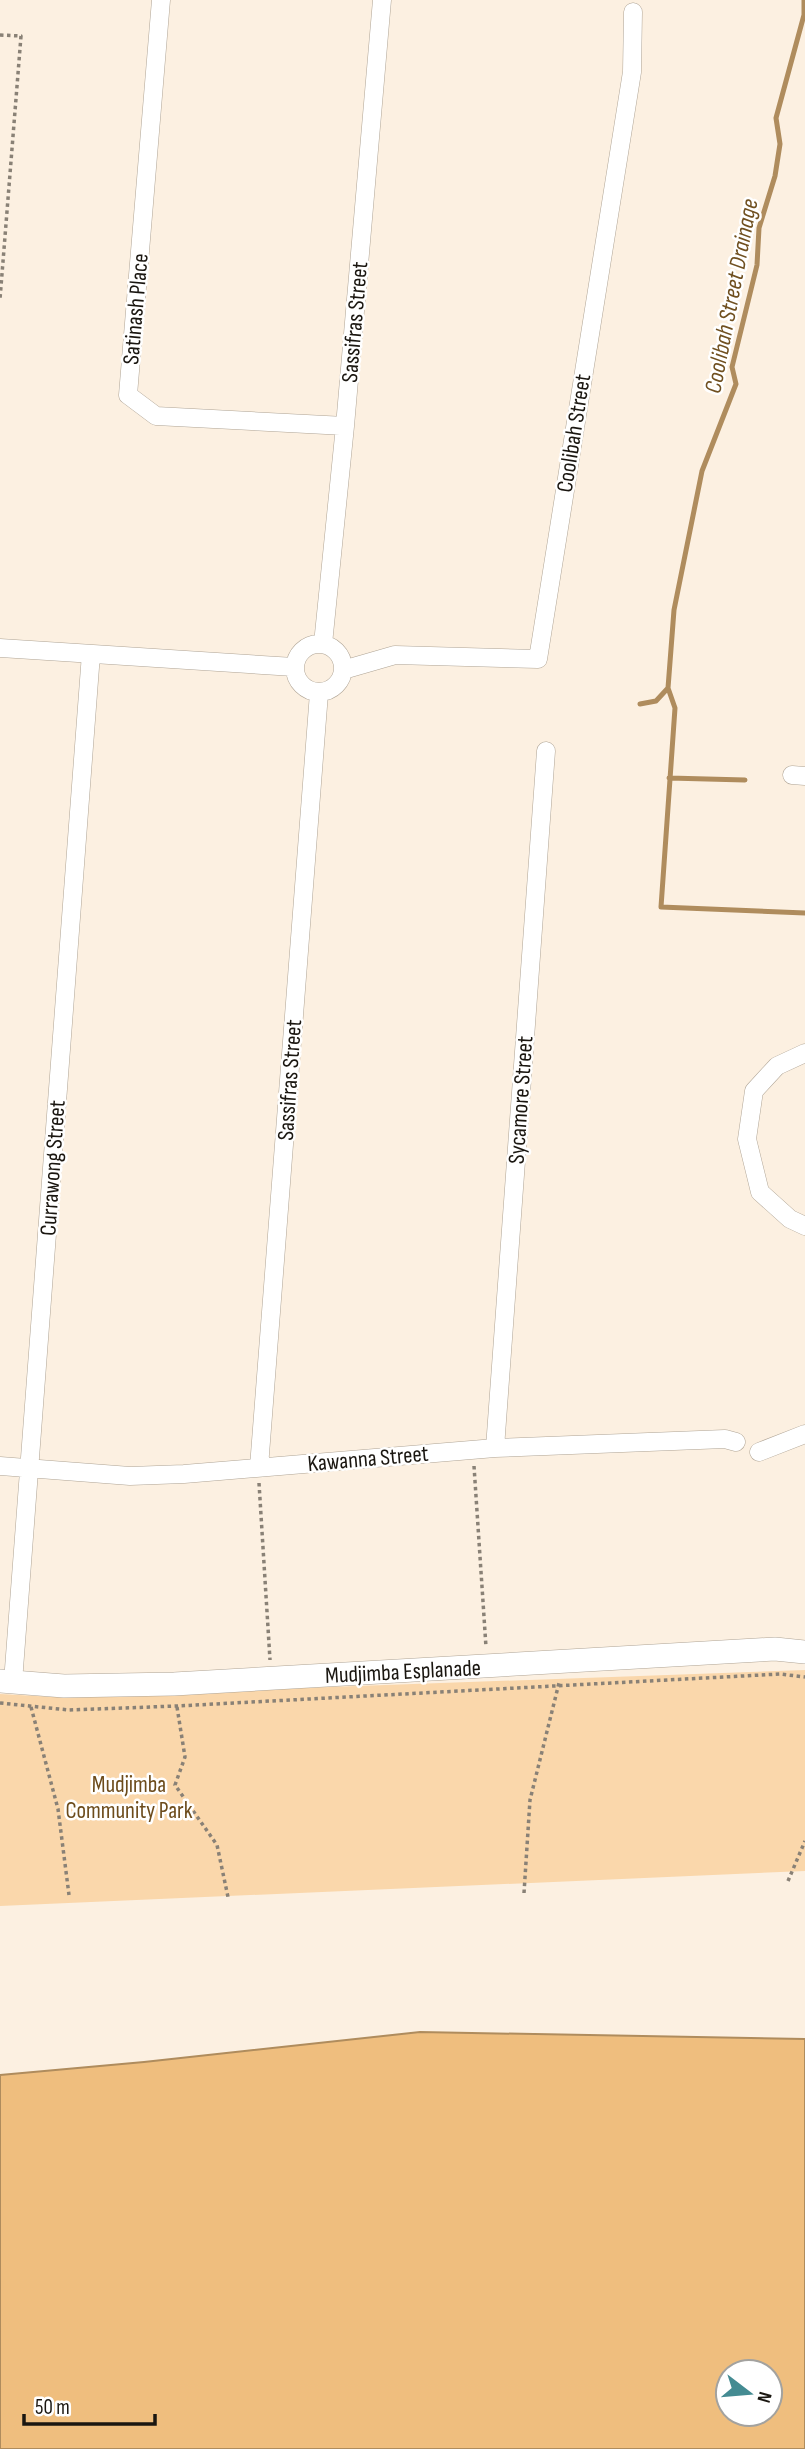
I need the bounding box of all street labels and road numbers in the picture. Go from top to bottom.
street label: Satinash Place [117,252,155,366]
street label: Sassifras Street [336,260,374,384]
street label: Coolibah Street [551,372,597,494]
street label: Sassifras Street [272,1019,308,1142]
street label: Sycamore Street [503,1035,539,1165]
street label: Currawong Street [34,1099,72,1237]
street label: Kawanna Street [306,1440,430,1478]
street label: Mudjimba Esplanade [324,1654,482,1690]

